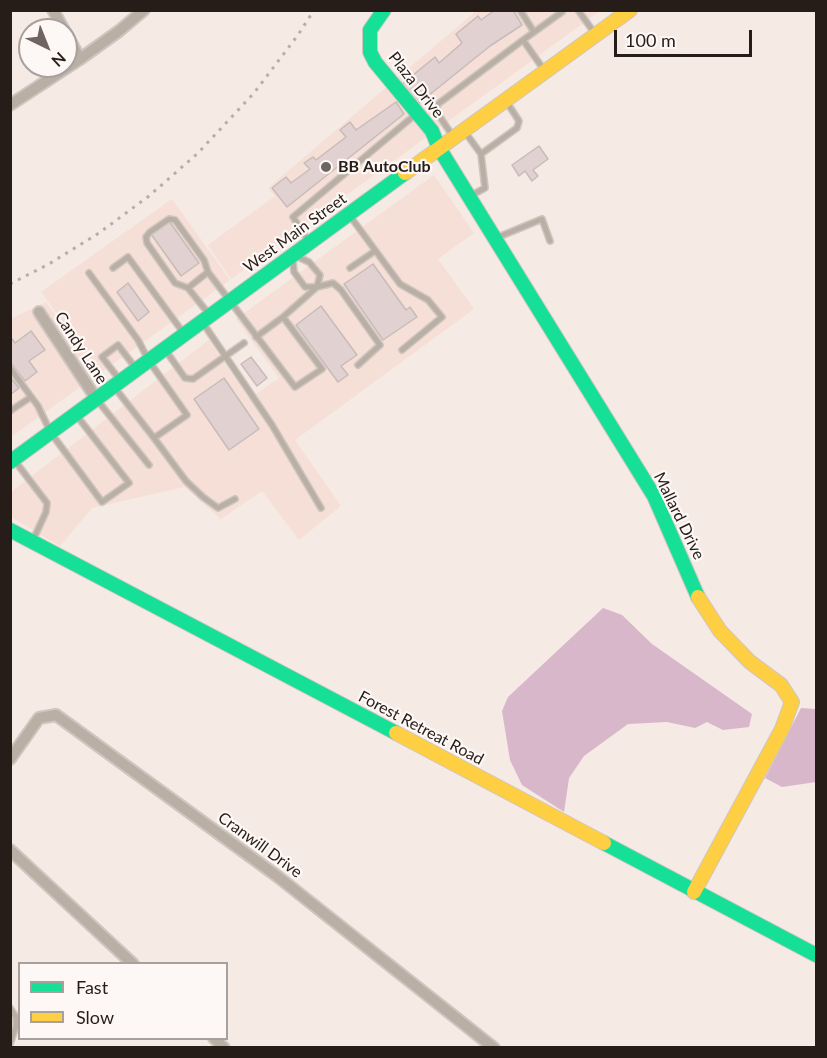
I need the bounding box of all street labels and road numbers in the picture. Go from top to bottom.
street label: Plaza Drive [384,48,448,122]
street label: West Main Street [240,189,350,277]
street label: Candy Lane [51,308,111,388]
street label: Mallard Drive [650,469,708,563]
street label: Forest Retreat Road [355,687,487,769]
street label: Cranwill Drive [214,808,306,882]

